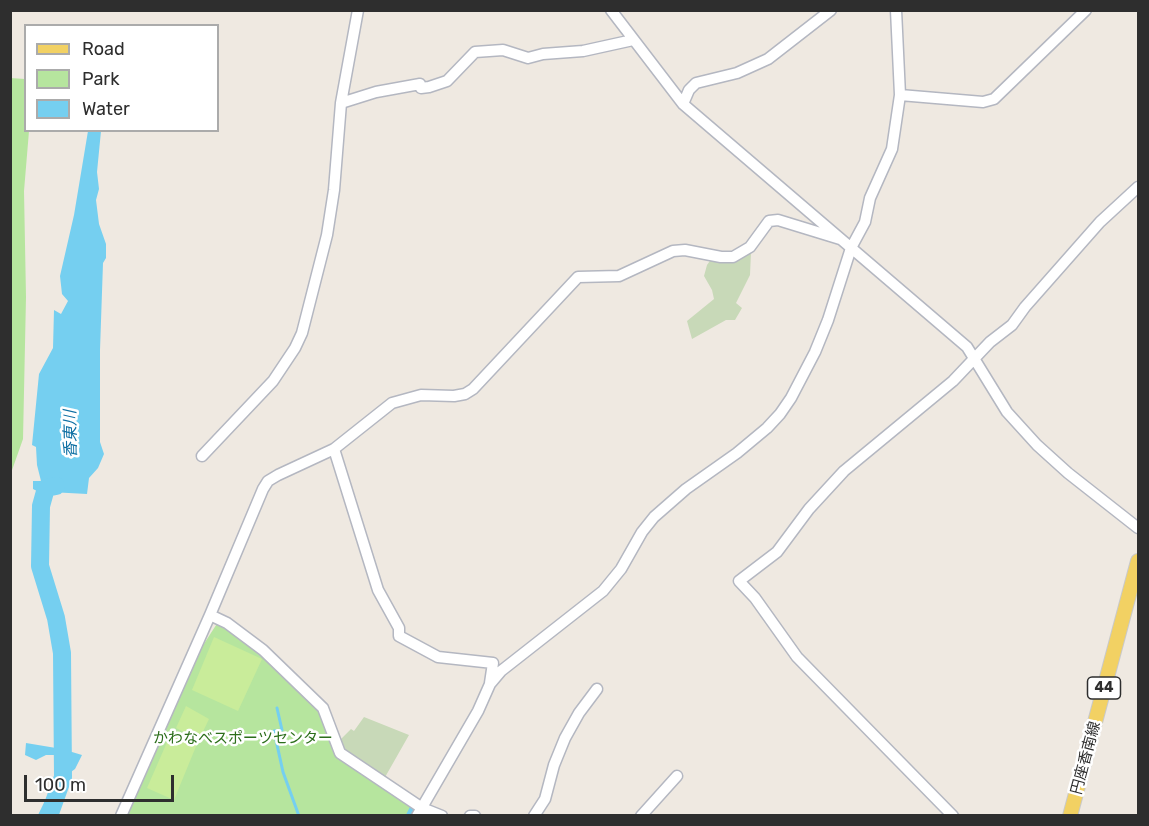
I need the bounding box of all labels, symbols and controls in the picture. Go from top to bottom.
legend [24,24,219,132]
text: Road [82,38,125,60]
text: Park [82,68,119,90]
text: Water [82,98,130,120]
water label: 香東川 [61,410,81,458]
road number: 44 [1088,677,1120,699]
street label: 円座香南線 [1068,719,1104,797]
park label: かわなべスポーツセンター [153,730,333,748]
scale bar [27,763,177,801]
text: 100 m [35,774,86,796]

